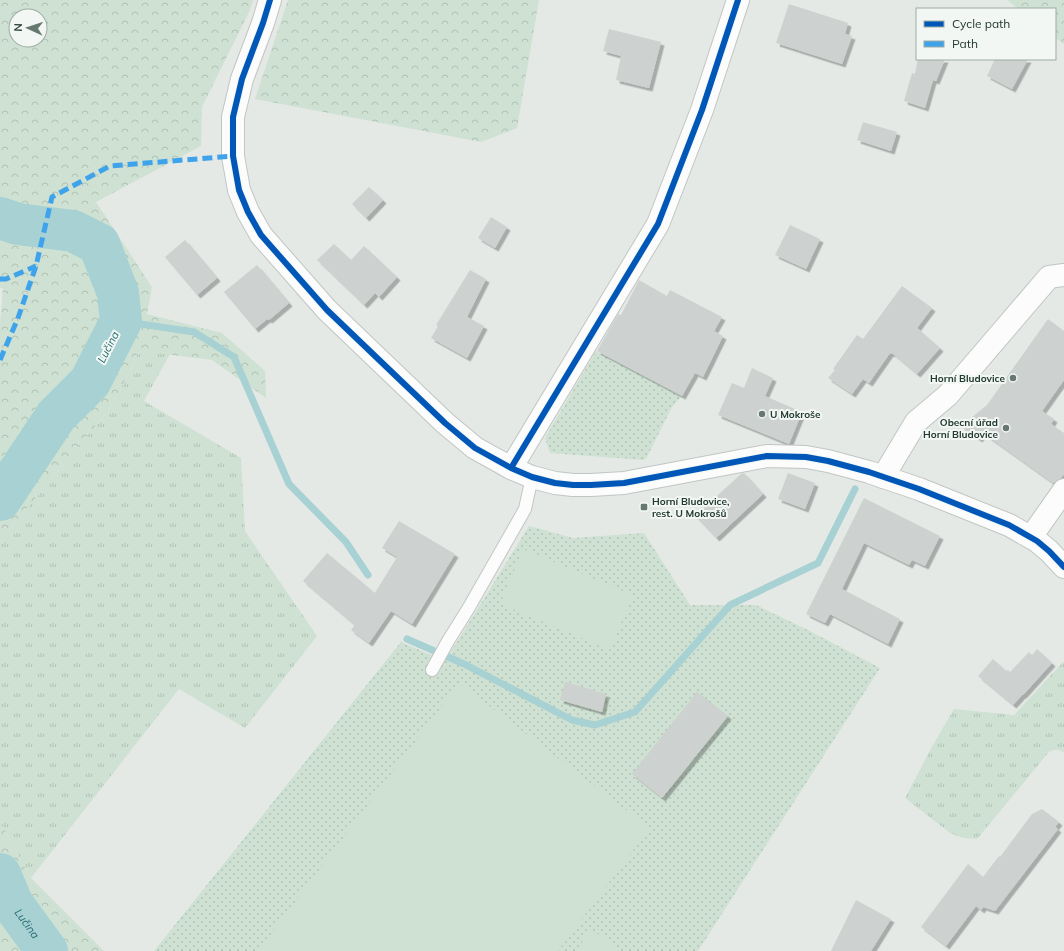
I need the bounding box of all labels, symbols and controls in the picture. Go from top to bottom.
north arrow [8,8,48,48]
legend [916,8,1056,60]
text: Cycle path [952,16,1010,31]
text: N [11,23,25,32]
text: Path [952,36,978,51]
water label: Lučina [94,329,122,365]
place label: Horní Bludovice [930,372,1006,385]
marker: Horní Bludovice [1008,373,1018,383]
place label: U Mokroše [770,408,821,421]
marker: U Mokroše [757,409,767,419]
place label: Obecní úřad Horní Bludovice [923,416,999,441]
marker: Obecní úřad Horní Bludovice [1001,423,1011,433]
place label: Horní Bludovice, rest. U Mokrošů [652,495,729,520]
marker: Horní Bludovice, rest. U Mokrošů [639,502,649,512]
water label: Lučina [12,906,43,942]

